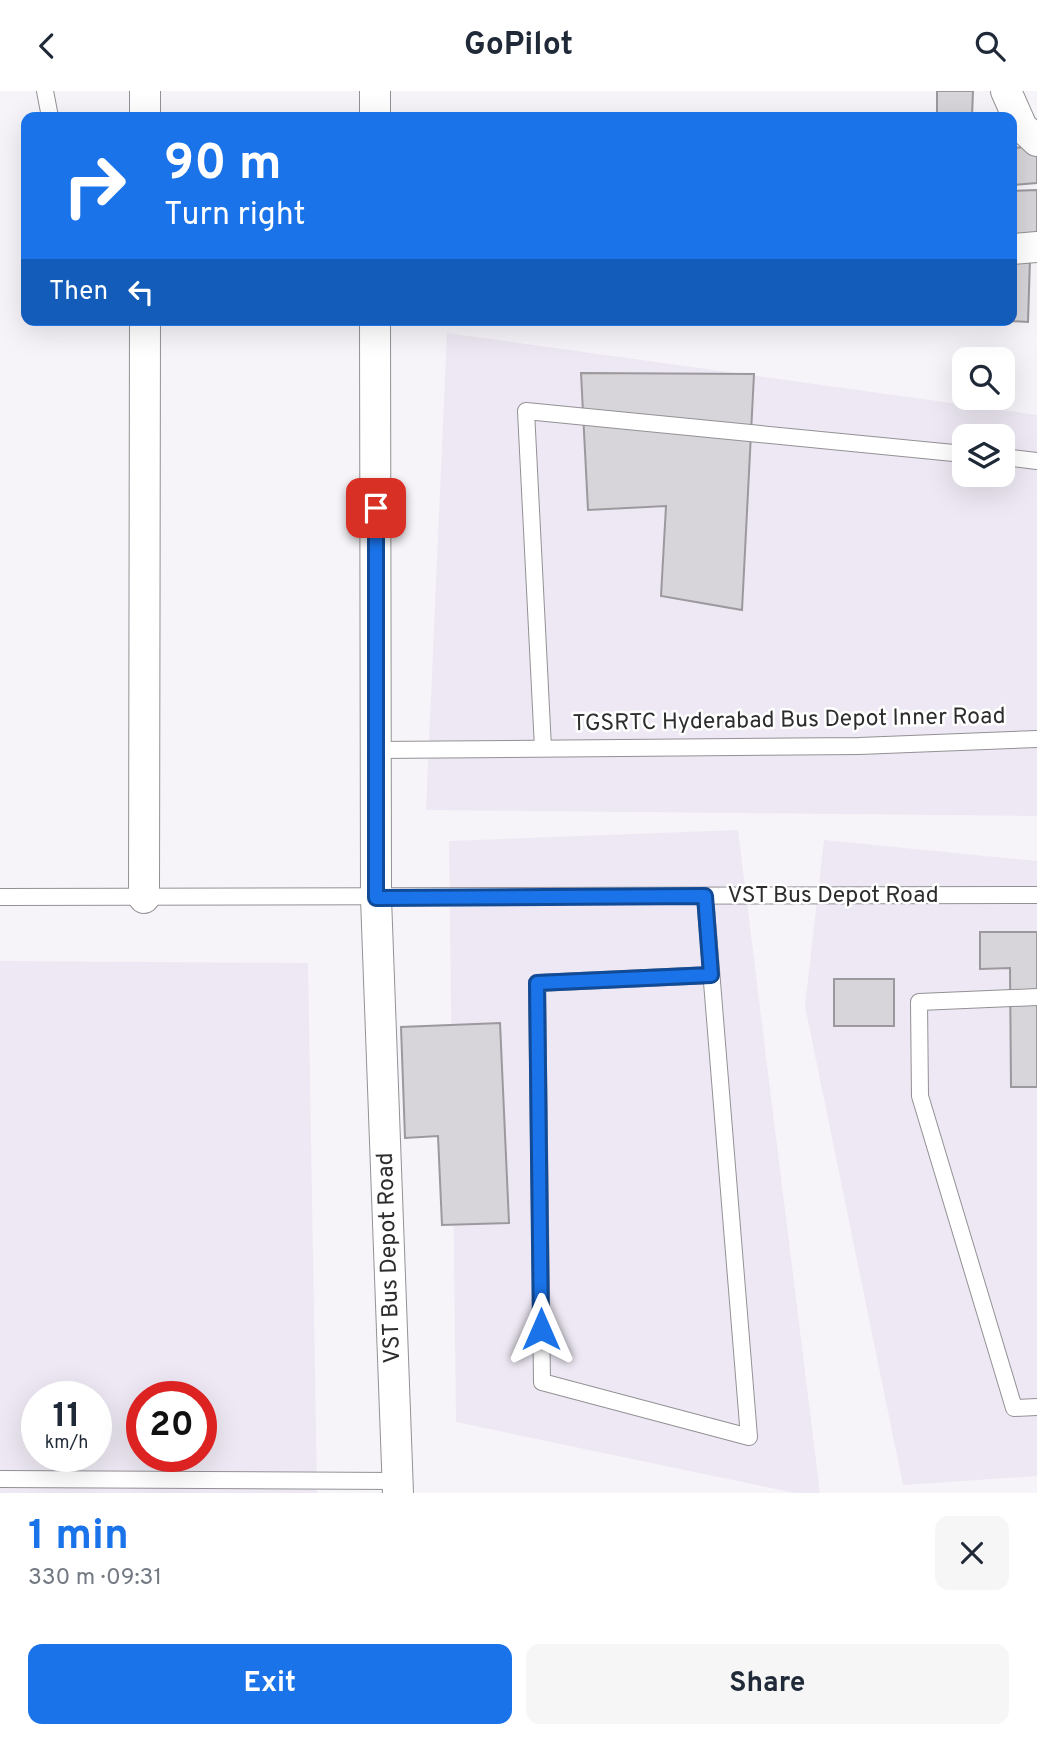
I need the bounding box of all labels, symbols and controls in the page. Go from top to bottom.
text: GoPilot [464,26,573,66]
icon: back [28,27,66,65]
icon: search [971,27,1009,65]
text: 90 m [164,135,282,197]
icon: right [49,140,140,231]
text: Turn right [164,196,306,236]
icon: left [122,273,160,311]
text: Then [49,276,108,309]
map controls [952,347,1015,487]
button: search [952,347,1015,410]
button: layers [952,424,1015,487]
pin [346,478,406,538]
icon: arrive [357,489,395,527]
street label: TGSRTC Hyderabad Bus Depot Inner Road [572,703,1006,739]
street label: VST Bus Depot Road [727,882,939,911]
street label: VST Bus Depot Road [372,1152,408,1364]
position arrow [504,1292,578,1366]
speed limit sign: 20 [126,1381,217,1472]
text: 11 [53,1395,81,1439]
text: km/h [45,1432,88,1455]
text: 1 min [28,1511,129,1564]
button: close [935,1516,1009,1590]
text: 330 m · 09:31 [28,1564,162,1593]
button: Exit [28,1644,512,1724]
button: Share [526,1644,1009,1724]

